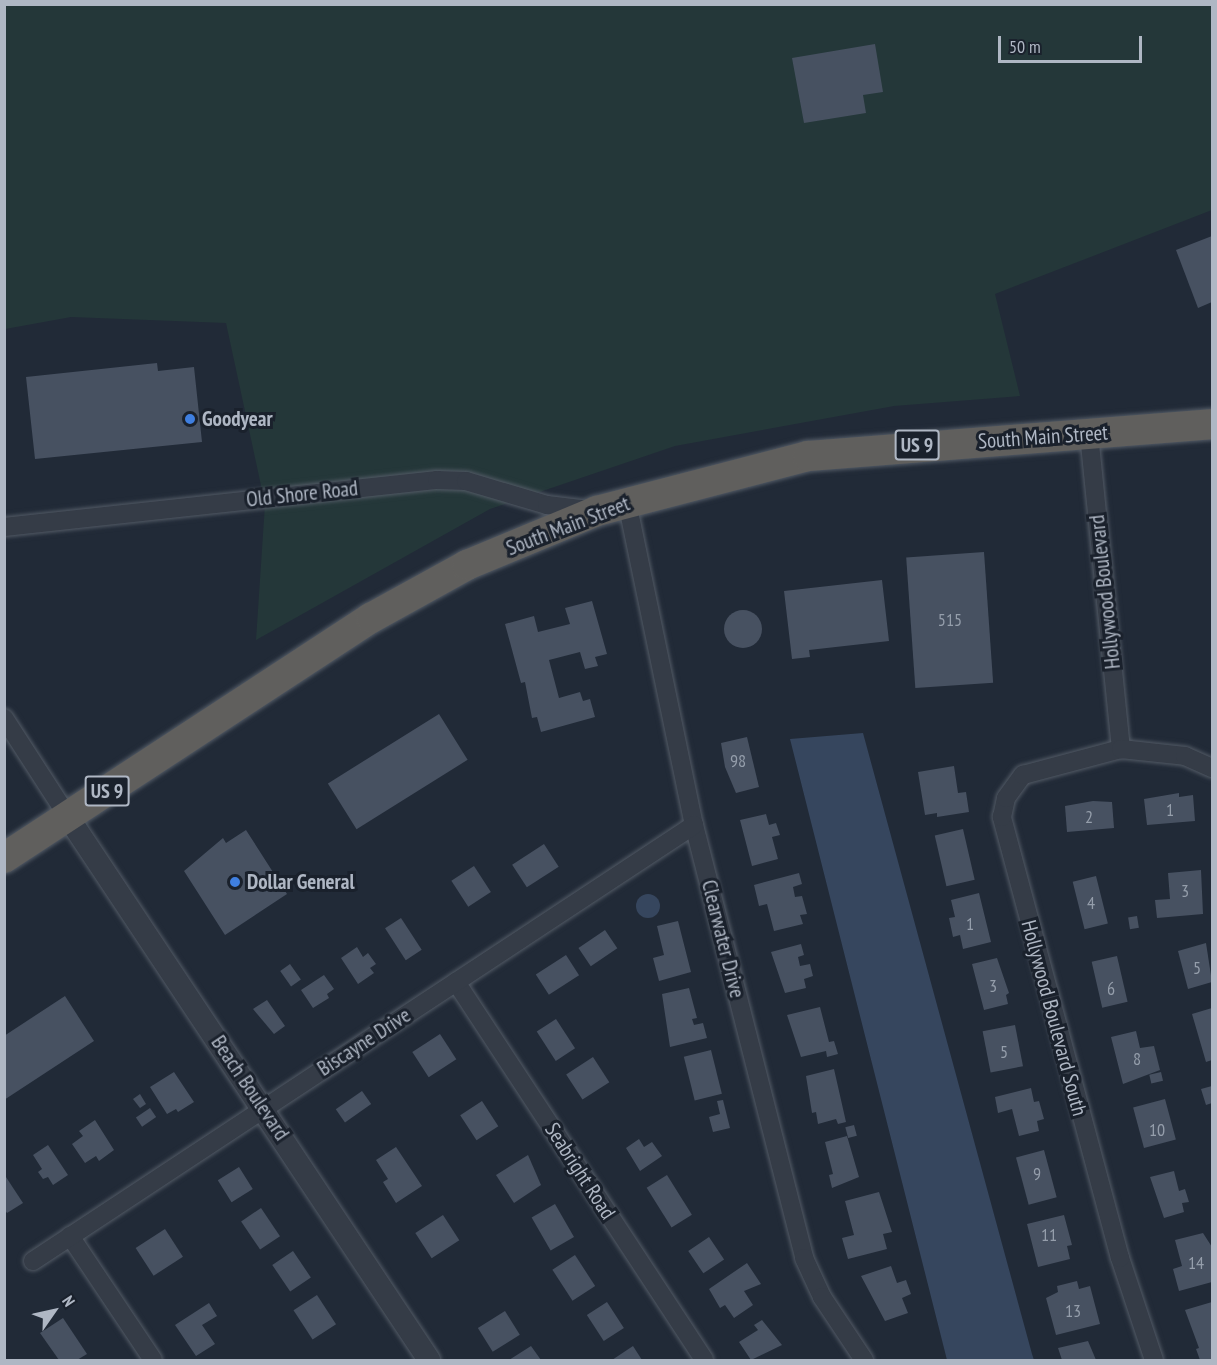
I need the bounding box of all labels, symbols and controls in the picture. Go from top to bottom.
scale bar [1001,24,1145,62]
text: 50 m [1009,35,1041,58]
place label: Goodyear [202,406,273,432]
marker: Goodyear [183,412,197,426]
street label: South Main Street [977,420,1109,454]
road number: US 9 [894,428,940,462]
street label: Old Shore Road [245,476,359,512]
street label: South Main Street [503,491,633,561]
street label: Hollywood Boulevard [1084,514,1126,670]
house number: 515 [938,609,962,631]
house number: 98 [730,750,746,772]
road number: US 9 [84,774,130,808]
house number: 1 [1166,799,1174,821]
house number: 2 [1085,806,1093,828]
place label: Dollar General [247,869,355,895]
marker: Dollar General [228,875,242,889]
street label: Clearwater Drive [696,877,750,1001]
house number: 3 [1181,880,1189,902]
house number: 4 [1087,892,1095,914]
house number: 1 [966,913,974,935]
street label: Hollywood Boulevard South [1016,917,1092,1119]
house number: 5 [1193,957,1201,979]
house number: 3 [989,975,997,997]
house number: 6 [1107,978,1115,1000]
street label: Biscayne Drive [313,1003,415,1081]
street label: Beach Boulevard [206,1031,294,1145]
house number: 5 [1000,1041,1008,1063]
house number: 8 [1133,1048,1141,1070]
street label: Seabright Road [540,1118,620,1224]
house number: 10 [1149,1119,1165,1141]
house number: 9 [1033,1163,1041,1185]
house number: 11 [1041,1224,1057,1246]
house number: 14 [1188,1252,1204,1274]
north arrow [24,1281,84,1341]
text: N [58,1292,80,1310]
house number: 13 [1065,1300,1081,1322]

